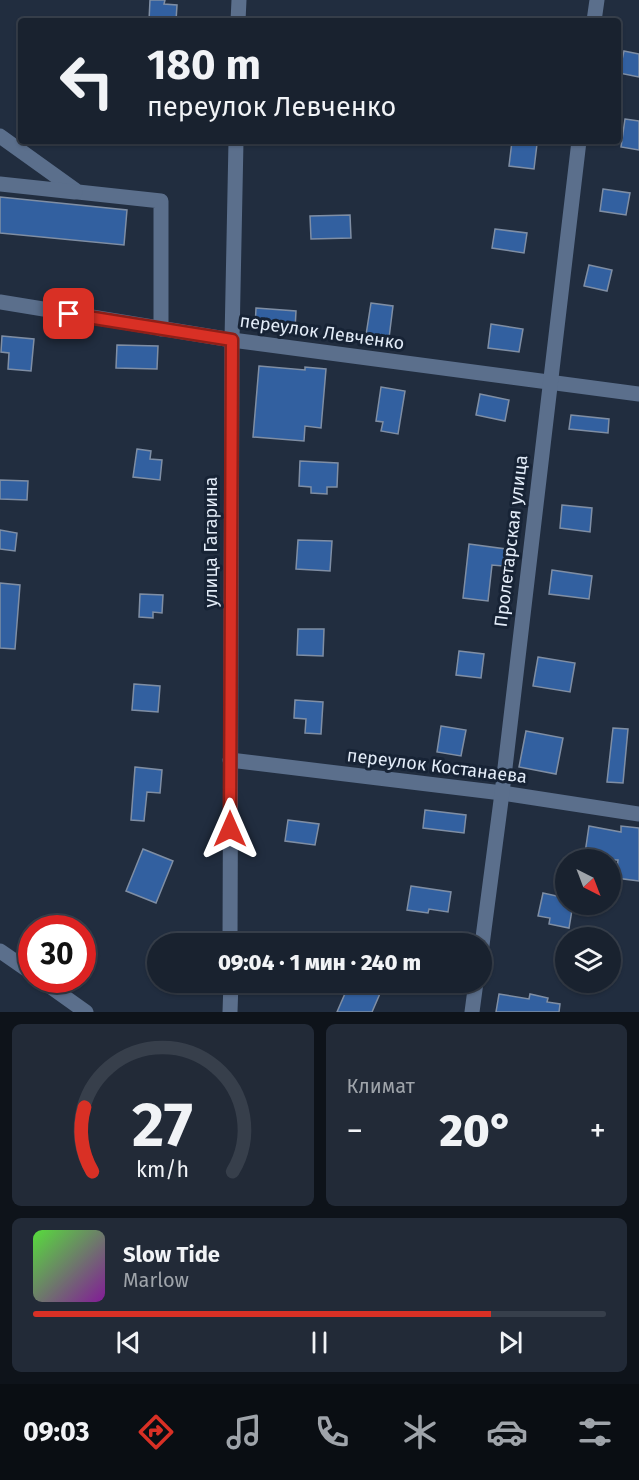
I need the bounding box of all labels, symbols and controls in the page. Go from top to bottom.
text: 180 m [147,40,261,90]
icon: left [48,42,126,120]
text: переулок Левченко [147,91,396,123]
pin [43,288,94,339]
icon: arrive [52,297,85,330]
street label: переулок Левченко [238,310,406,354]
street label: Пролетарская улица [490,454,532,628]
street label: улица Гагарина [200,477,222,607]
street label: переулок Костанаева [346,744,528,788]
position arrow [198,797,262,861]
north arrow [555,849,621,915]
map controls [555,849,621,993]
speed limit sign: 30 [18,915,96,993]
button: layers [555,927,621,993]
text: 09:04 · 1 мин · 240 m [218,949,421,976]
text: Климат [347,1074,415,1098]
text: 27 [132,1088,193,1163]
text: 20° [439,1104,513,1158]
text: − [347,1111,363,1151]
text: + [590,1111,606,1151]
text: km/h [136,1157,189,1183]
text: Slow Tide [123,1241,220,1268]
text: Marlow [123,1268,189,1292]
icon: previous [112,1326,145,1359]
icon: pause [303,1326,336,1359]
icon: next [494,1326,527,1359]
icon: directions [135,1411,177,1453]
icon: music [223,1411,265,1453]
icon: phone [311,1411,353,1453]
icon: climate [399,1411,441,1453]
icon: car [486,1411,528,1453]
icon: filters [574,1411,616,1453]
text: 09:03 [23,1416,90,1448]

